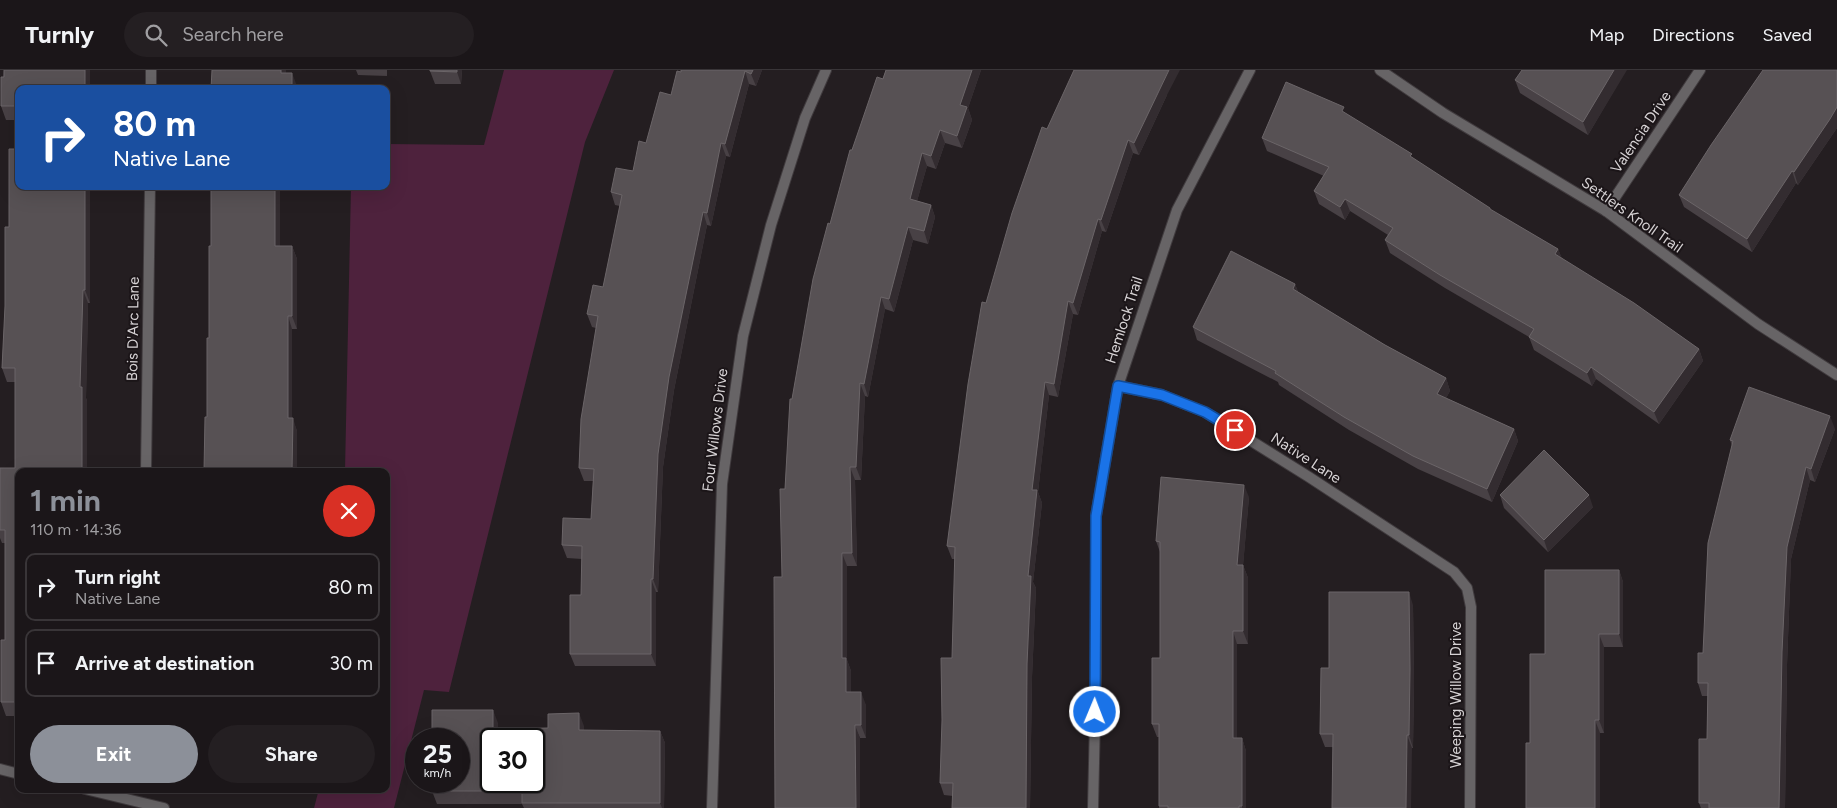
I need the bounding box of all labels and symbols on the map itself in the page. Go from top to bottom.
street label: Valencia Drive [1607,88,1675,176]
street label: Settlers Knoll Trail [1578,173,1686,257]
street label: Hemlock Trail [1101,274,1147,366]
street label: Bois D'Arc Lane [123,277,143,381]
street label: Four Willows Drive [699,367,731,493]
pin [1214,409,1256,451]
street label: Native Lane [1268,429,1344,487]
street label: Weeping Willow Drive [1447,622,1465,768]
position arrow [1068,685,1120,737]
speed limit sign: 30 [480,728,545,793]

